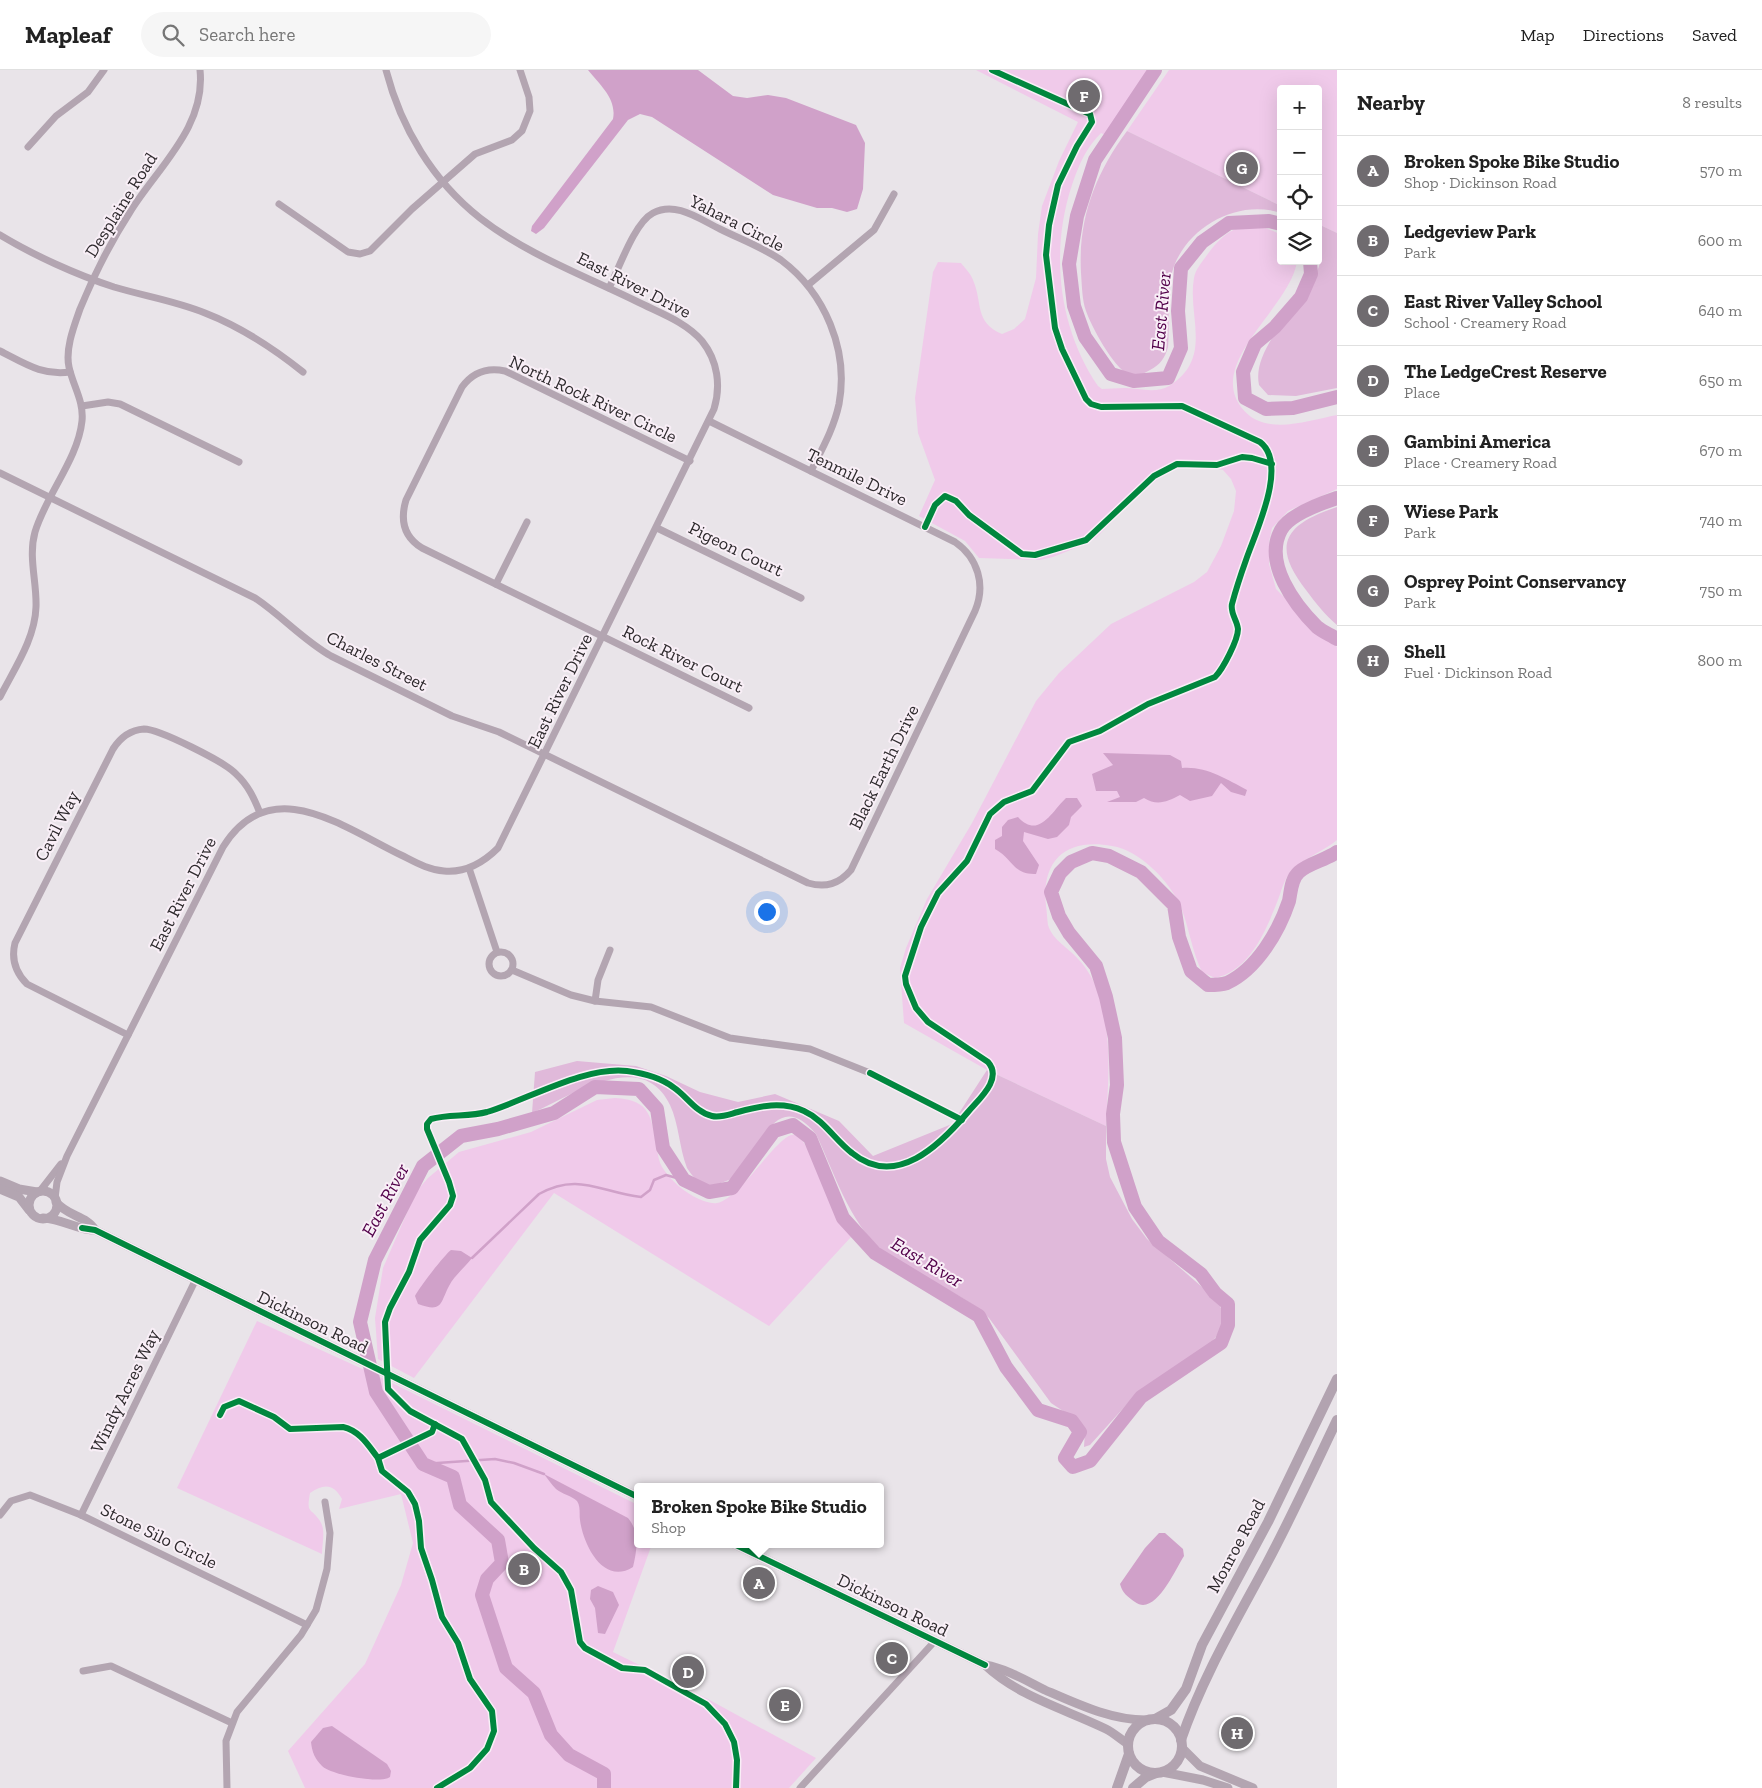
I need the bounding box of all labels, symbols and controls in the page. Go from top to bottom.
search box [141,12,491,57]
text: Mapleaf [25,20,111,49]
icon: search [159,21,187,49]
text: Search here [199,23,295,46]
text: Map [1520,24,1555,46]
text: Directions [1583,24,1664,46]
text: Saved [1692,24,1737,46]
pin: F [1068,77,1100,115]
map controls [1277,85,1322,265]
button: + [1277,85,1322,130]
text: Nearby [1357,90,1425,115]
text: 8 results [1682,93,1742,112]
button: − [1277,130,1322,175]
street label: Desplaine Road [80,149,162,261]
pin: G [1226,149,1258,187]
text: Broken Spoke Bike Studio [1404,150,1619,173]
text: A [1368,161,1379,180]
text: 570 m [1700,161,1742,180]
text: Shop · Dickinson Road [1404,173,1557,192]
button: locate [1277,175,1322,220]
street label: Yahara Circle [685,189,788,256]
button: layers [1277,220,1322,265]
text: Ledgeview Park [1404,220,1536,243]
text: B [1368,231,1378,250]
text: 600 m [1698,231,1742,250]
text: Park [1404,243,1436,262]
street label: East River Drive [573,247,695,323]
water label: East River [1146,270,1176,351]
text: East River Valley School [1404,290,1602,313]
text: C [1368,301,1378,320]
text: 640 m [1698,301,1742,320]
text: School · Creamery Road [1404,313,1567,332]
street label: North Rock River Circle [506,350,680,448]
text: The LedgeCrest Reserve [1404,360,1607,383]
text: D [1367,371,1379,390]
text: 650 m [1699,371,1742,390]
text: Place [1404,383,1440,402]
text: Gambini America [1404,430,1551,453]
text: E [1368,441,1378,460]
text: 670 m [1699,441,1742,460]
street label: Tenmile Drive [803,443,911,511]
text: Place · Creamery Road [1404,453,1557,472]
text: Wiese Park [1404,500,1498,523]
text: F [1368,511,1378,530]
text: 740 m [1700,511,1742,530]
street label: Pigeon Court [685,517,787,581]
text: Park [1404,523,1436,542]
text: Osprey Point Conservancy [1404,570,1626,593]
text: G [1368,581,1378,600]
text: 750 m [1700,581,1742,600]
text: Park [1404,593,1436,612]
street label: Rock River Court [619,620,747,698]
street label: Charles Street [323,626,432,696]
street label: East River Drive [523,630,597,752]
text: Shell [1404,640,1446,663]
text: H [1367,651,1379,670]
text: 800 m [1698,651,1742,670]
text: Fuel · Dickinson Road [1404,663,1552,682]
street label: Black Earth Drive [844,701,924,833]
street label: Cavil Way [30,786,84,865]
street label: East River Drive [145,833,221,955]
your location [754,899,780,925]
water label: East River [356,1159,414,1240]
water label: East River [887,1232,967,1292]
street label: Dickinson Road [254,1286,372,1358]
street label: Windy Acres Way [86,1325,165,1456]
popup [634,1483,884,1548]
text: Broken Spoke Bike Studio [651,1495,867,1518]
street label: Monroe Road [1202,1495,1270,1597]
street label: Stone Silo Circle [97,1498,221,1574]
text: Shop [651,1518,686,1537]
pin: B [508,1550,540,1588]
pin: A [743,1564,775,1602]
street label: Dickinson Road [834,1569,952,1641]
pin: C [876,1639,908,1677]
pin: D [672,1653,704,1691]
pin: E [769,1686,801,1724]
pin: H [1221,1714,1253,1752]

